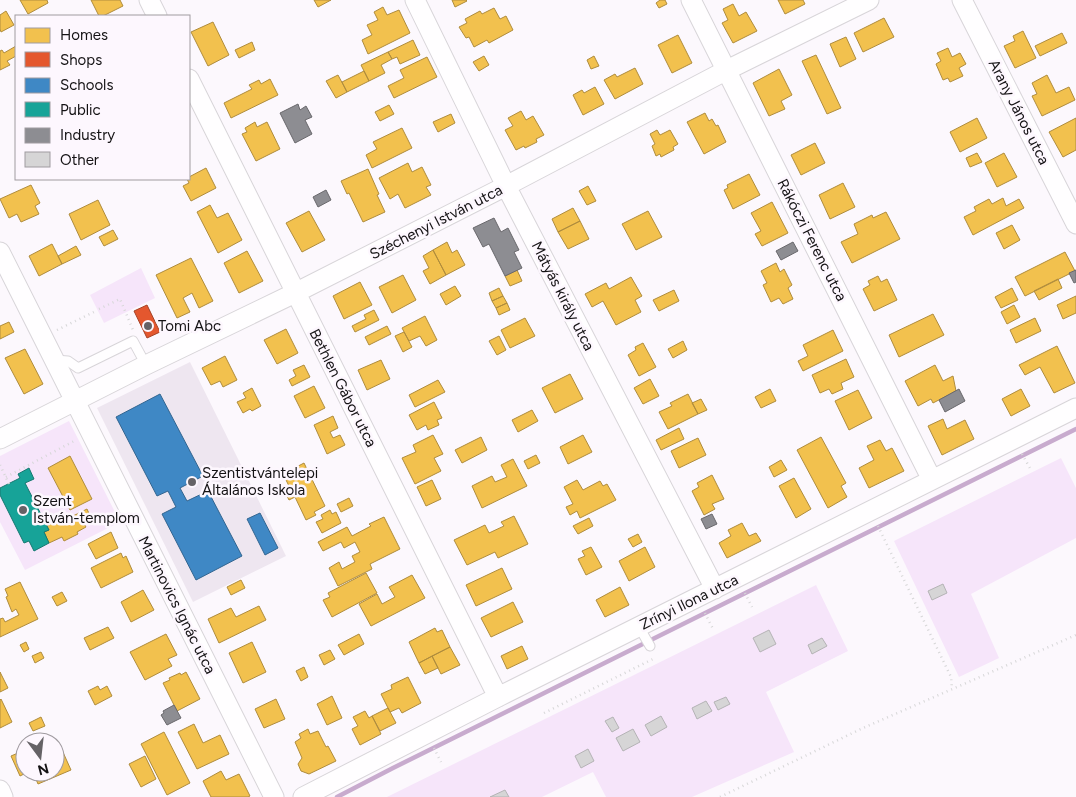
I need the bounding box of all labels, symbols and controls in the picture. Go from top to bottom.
legend [15,15,190,180]
text: Homes [60,26,108,44]
text: Shops [60,51,102,69]
street label: Arany János utca [985,56,1053,168]
text: Schools [60,76,113,94]
text: Public [60,101,101,119]
text: Industry [60,126,115,144]
text: Other [60,151,99,169]
street label: Rákóczi Ferenc utca [773,176,851,304]
street label: Széchenyi István utca [367,181,505,263]
street label: Mátyás király utca [528,238,598,354]
place label: Tomi Abc [158,317,221,335]
marker: Tomi Abc [142,320,154,332]
street label: Bethlen Gábor utca [305,326,381,450]
place label: Szentistvántelepi Általános Iskola [202,464,318,499]
marker: Szentistvántelepi Általános Iskola [186,476,198,488]
place label: Szent István-templom [33,492,140,527]
marker: Szent István-templom [17,504,29,516]
street label: Martinovics Ignác utca [134,533,220,677]
street label: Zrínyi Ilona utca [637,570,741,634]
north arrow [15,732,65,782]
text: N [36,759,51,779]

